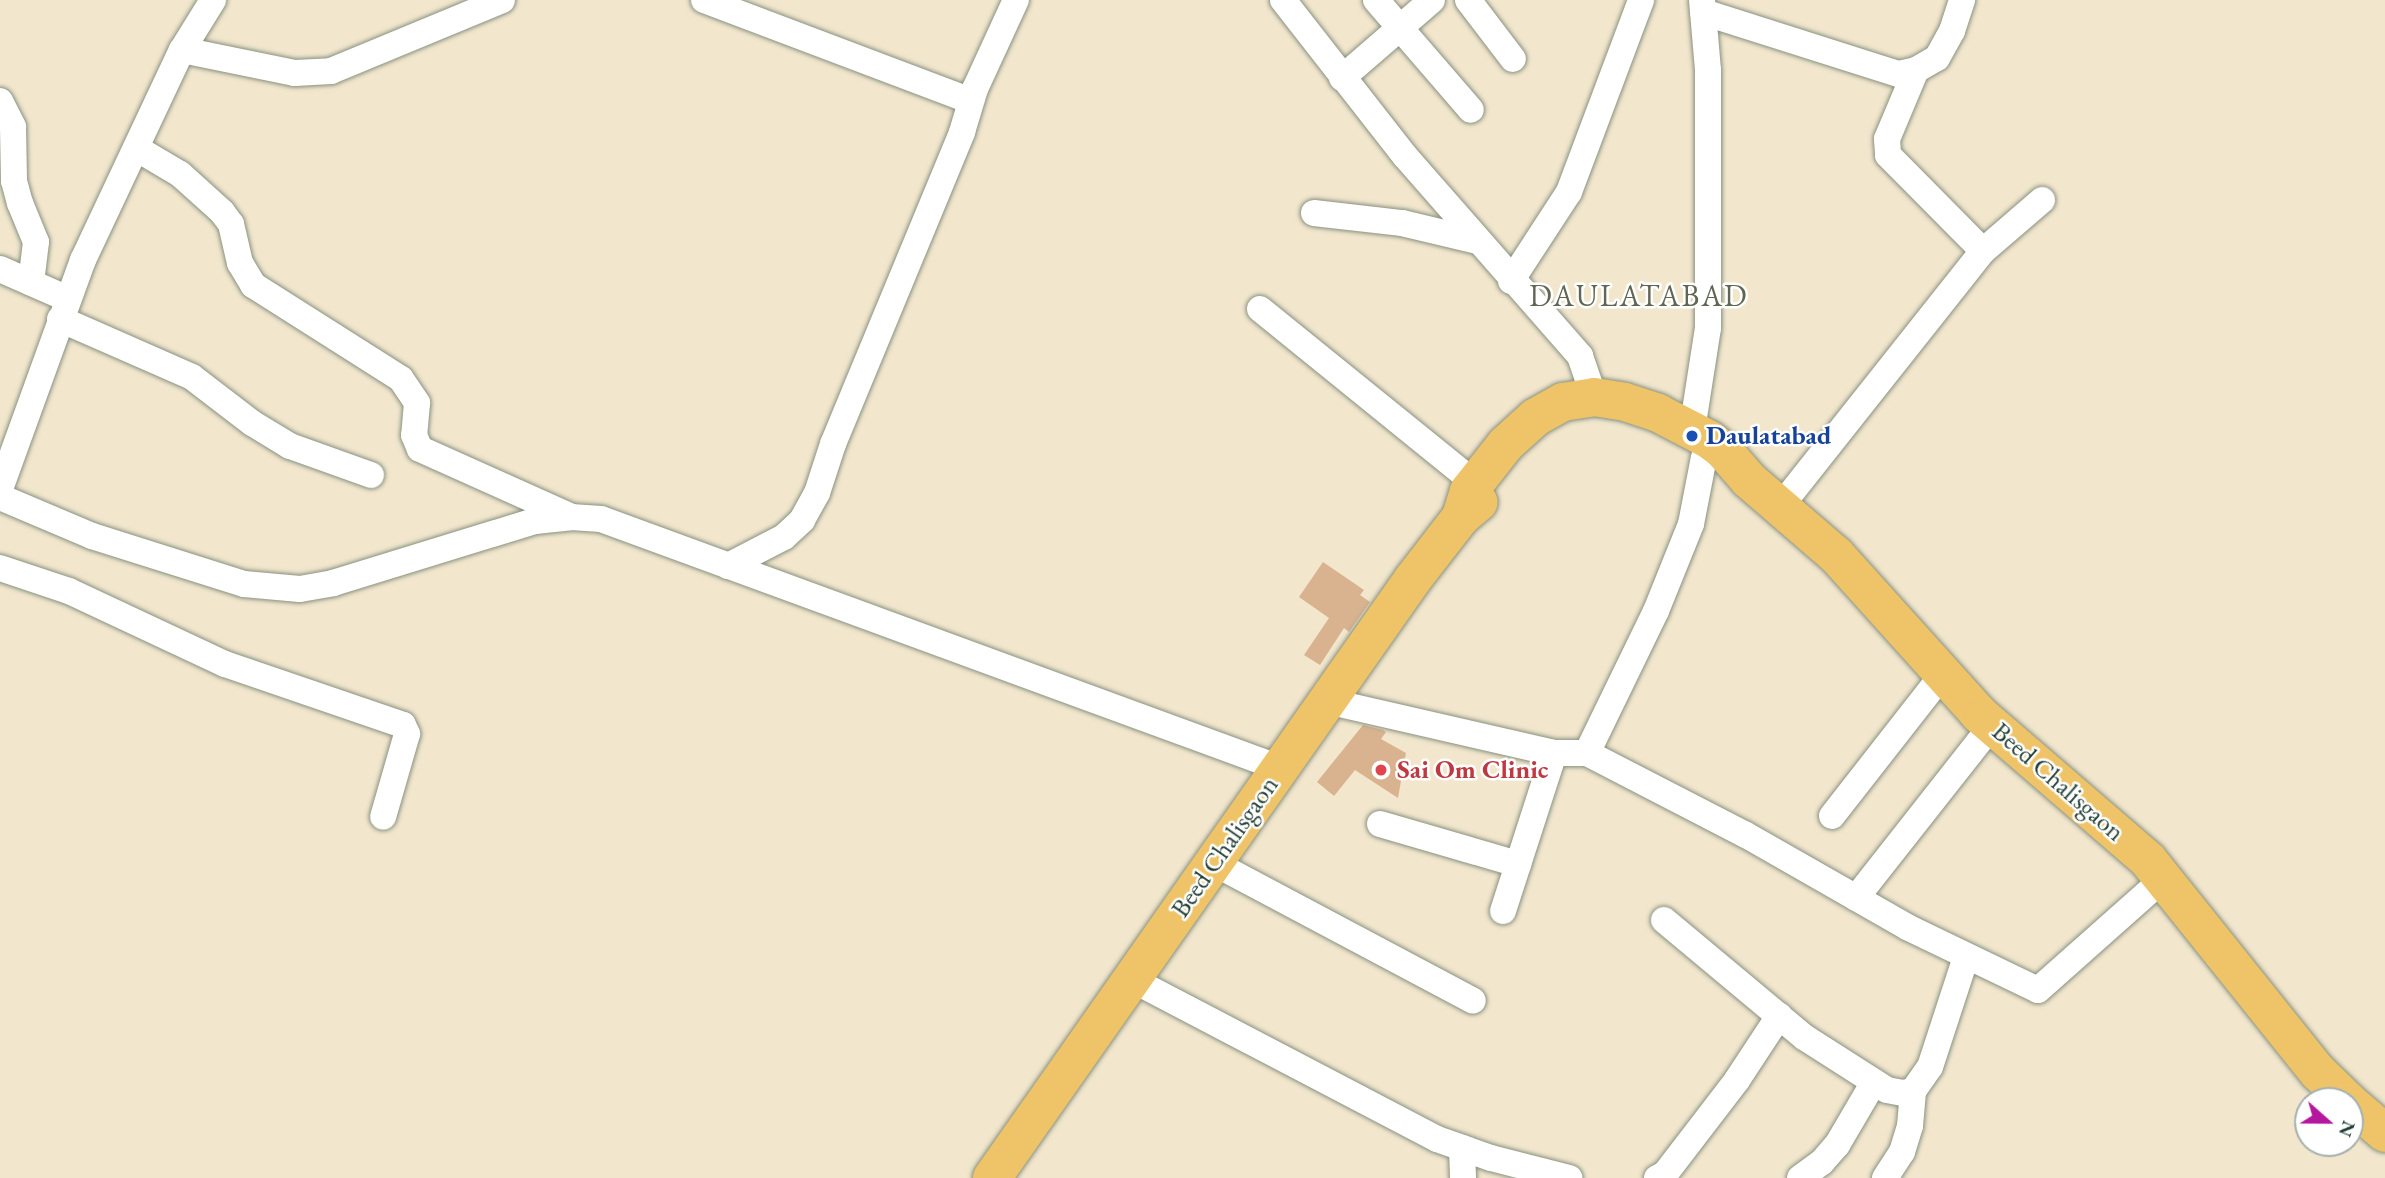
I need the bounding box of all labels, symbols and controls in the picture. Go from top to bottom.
district label: DAULATABAD [1531,278,1747,314]
place label: Daulatabad [1706,420,1831,452]
marker: Daulatabad [1684,428,1700,444]
street label: Beed Chalisgaon [1986,716,2130,848]
place label: Sai Om Clinic [1397,754,1549,786]
marker: Sai Om Clinic [1371,760,1391,780]
street label: Beed Chalisgaon [1165,771,1285,923]
north arrow [2294,1087,2364,1157]
text: N [2333,1117,2362,1141]

